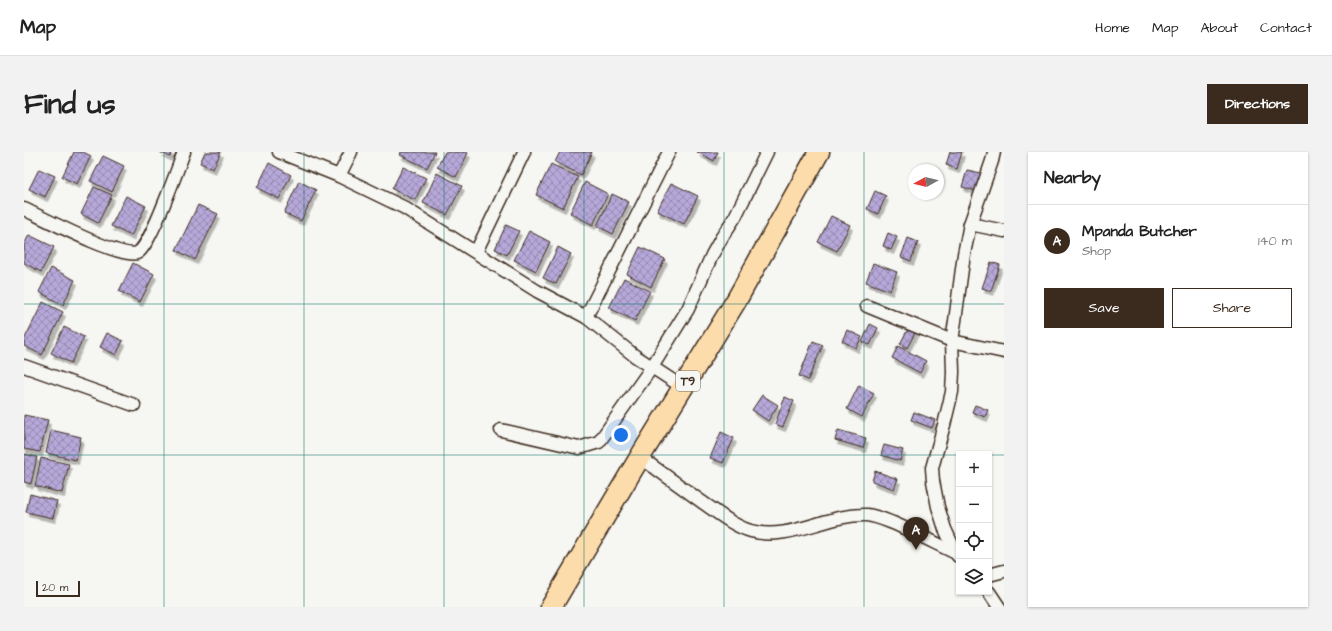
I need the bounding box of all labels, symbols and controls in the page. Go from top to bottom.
text: Map [20,14,56,41]
text: Home [1095,18,1130,38]
text: Map [1152,18,1178,38]
text: About [1200,18,1238,38]
text: Contact [1260,18,1312,38]
button: Directions [1207,84,1308,124]
text: Find us [24,85,115,124]
north arrow [908,164,944,200]
text: Nearby [1044,166,1101,190]
text: Mpanda Butcher [1082,221,1197,242]
text: A [1053,232,1061,250]
text: 140 m [1258,232,1292,250]
text: Shop [1082,242,1111,260]
button: Save [1044,288,1164,328]
button: Share [1172,288,1292,328]
road number: T9 [676,371,700,391]
your location [611,425,631,445]
map controls [956,451,992,595]
button: + [956,451,992,487]
button: − [956,487,992,523]
pin: A [903,517,929,550]
button: locate [956,523,992,559]
button: layers [956,559,992,595]
scale bar [36,579,80,598]
text: 20 m [42,580,68,595]

